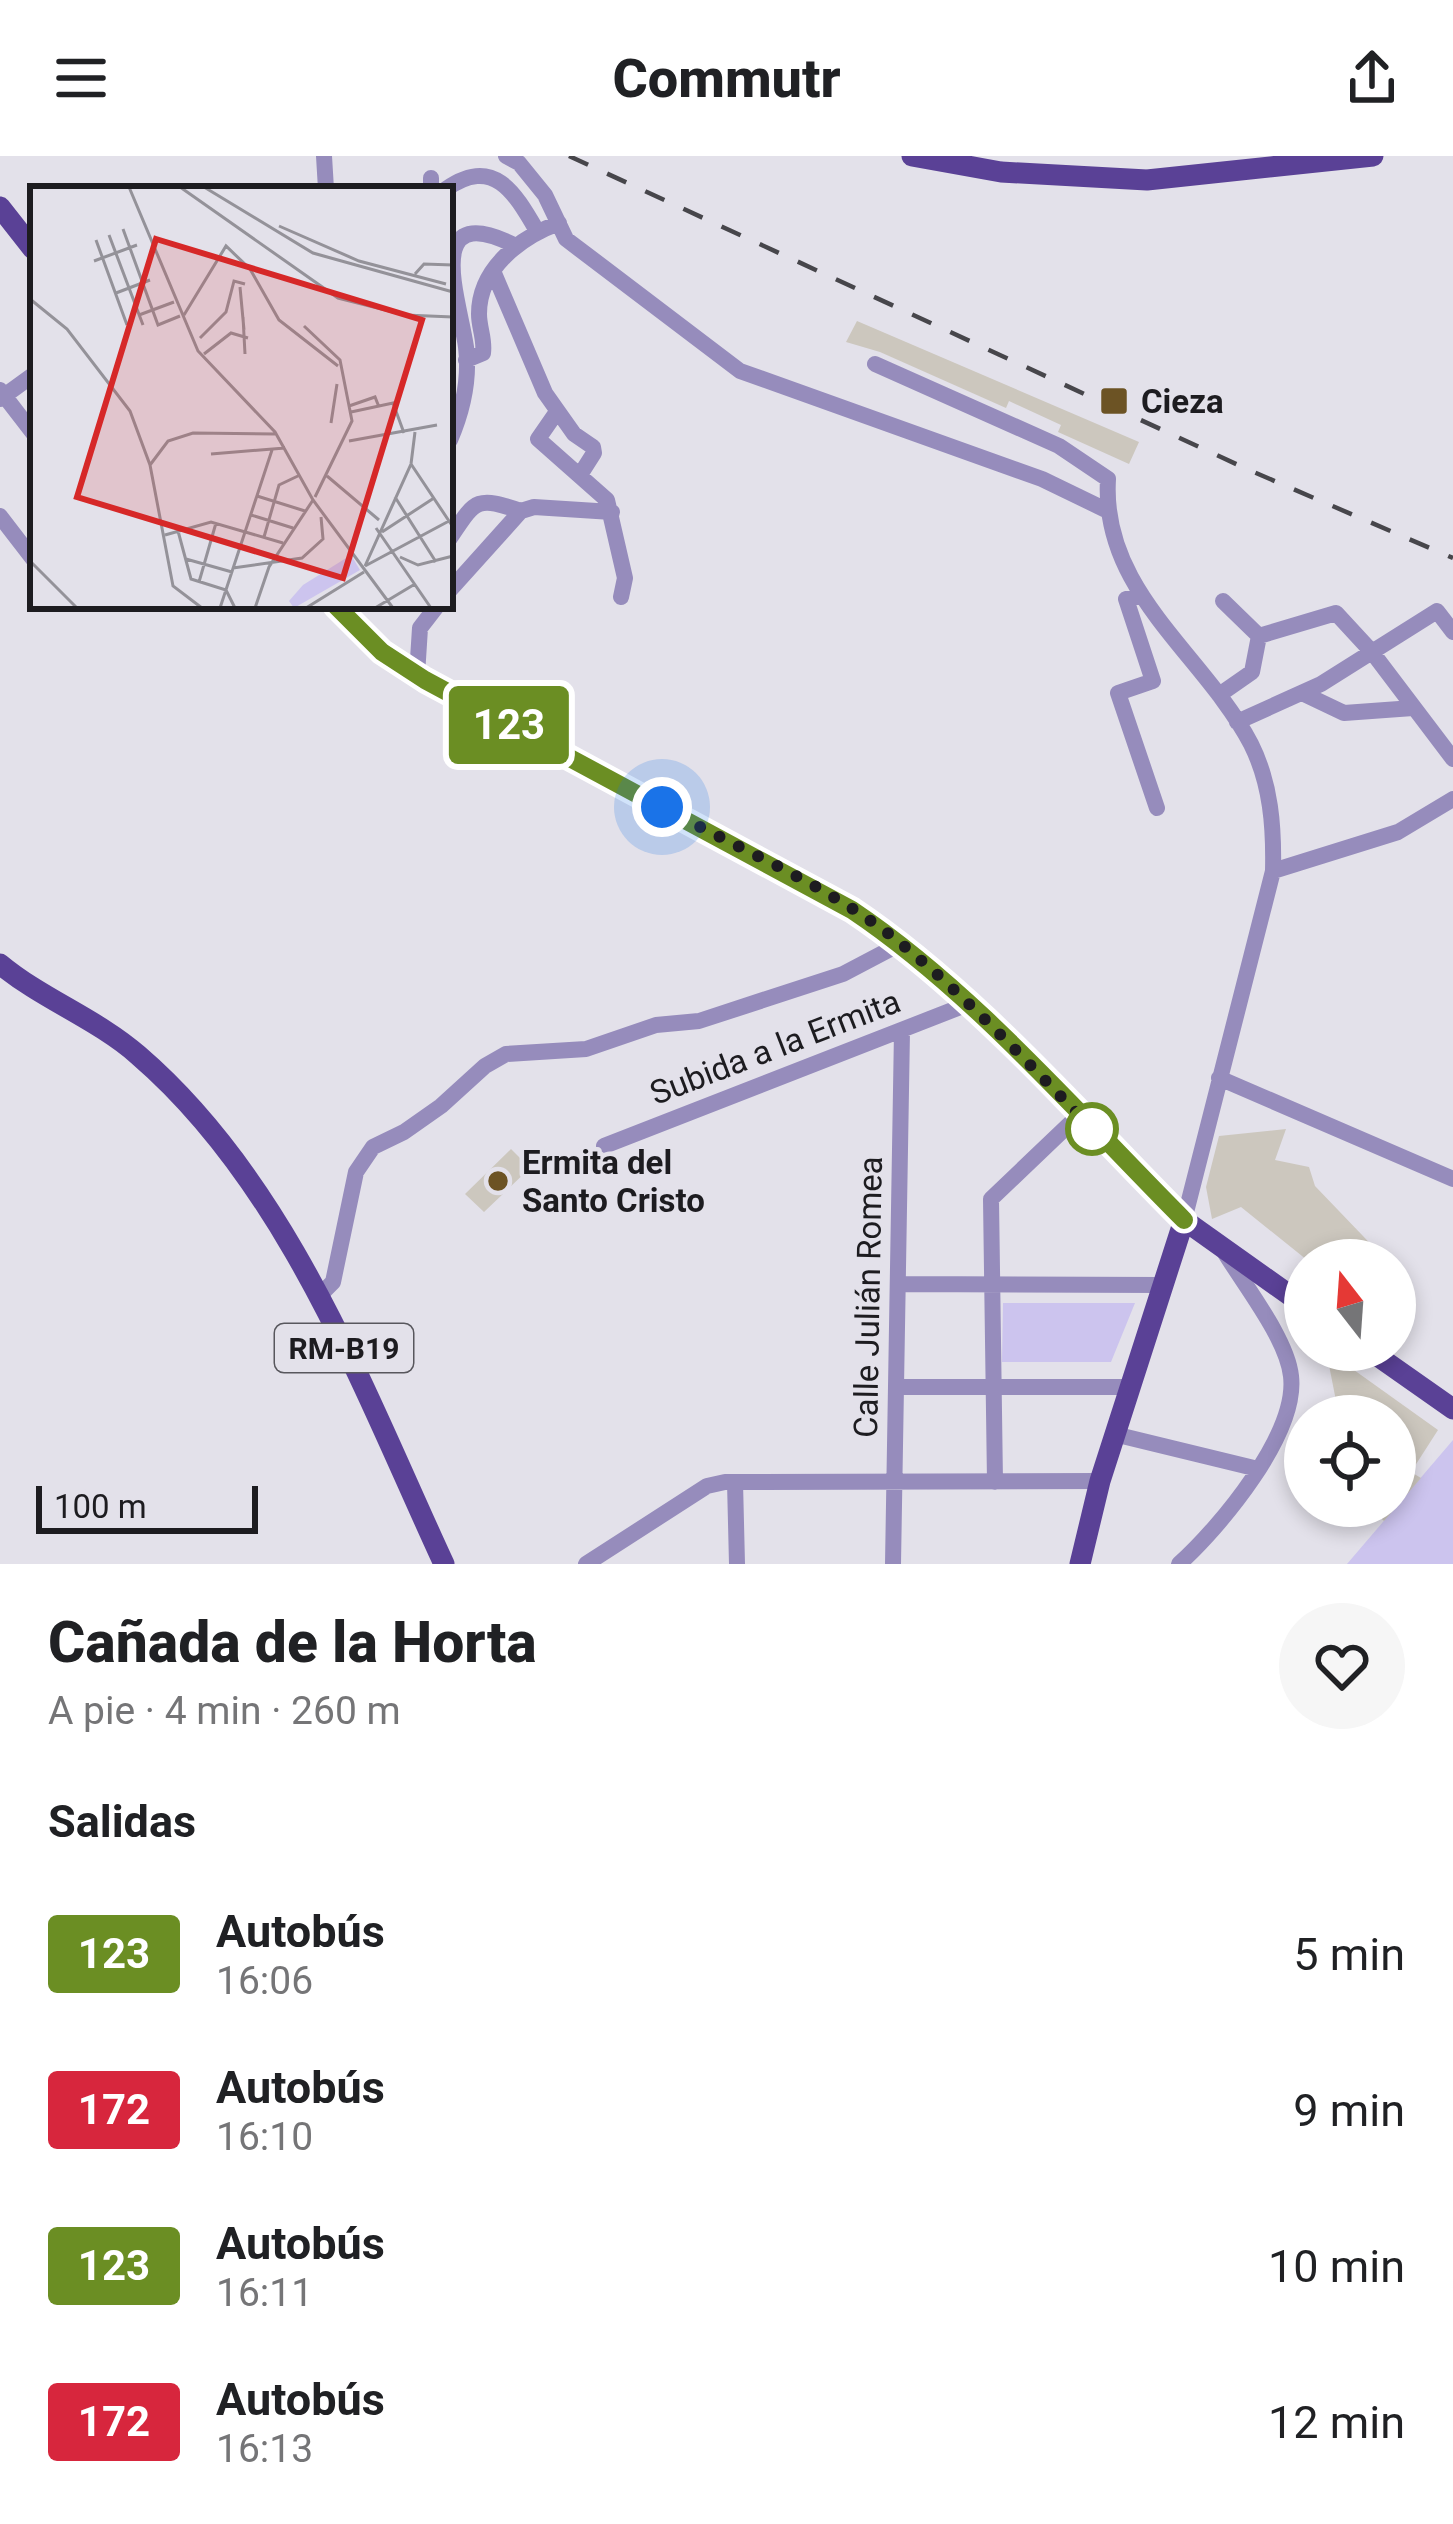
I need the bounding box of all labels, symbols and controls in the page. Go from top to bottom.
icon: menu [48,45,114,111]
icon: share [1339,45,1405,111]
text: Commutr [612,47,841,110]
inset map [30,186,453,609]
place label: Cieza [1141,382,1224,421]
marker: Cieza [1098,385,1130,417]
line badge: 123 [440,686,578,764]
text: 123 [473,700,545,749]
your location [632,777,692,837]
street label: Subida a la Ermita [644,981,906,1113]
unlabelled marker [1067,1104,1117,1154]
place label: Ermita del Santo Cristo [522,1143,705,1220]
street label: Calle Julián Romea [846,1156,890,1438]
marker: Ermita del Santo Cristo [485,1168,511,1194]
north arrow [1284,1239,1416,1371]
map controls [1284,1239,1416,1527]
road number: RM-B19 [275,1324,413,1372]
button: locate [1284,1395,1416,1527]
scale bar [36,1480,258,1533]
text: 100 m [54,1487,147,1526]
button: heart [1279,1603,1405,1729]
text: Cañada de la Horta [48,1609,537,1676]
text: A pie · 4 min · 260 m [48,1688,401,1734]
text: Salidas [48,1795,196,1848]
text: Autobús [216,1905,385,1958]
text: 5 min [1293,1928,1405,1981]
text: 123 [78,1929,150,1978]
text: 16:06 [216,1958,313,2004]
text: Autobús [216,2061,385,2114]
text: 9 min [1293,2084,1405,2137]
text: 172 [78,2085,150,2134]
text: 16:10 [216,2114,313,2160]
text: Autobús [216,2217,385,2270]
text: 10 min [1268,2240,1405,2293]
text: 123 [78,2241,150,2290]
text: 16:11 [216,2270,313,2316]
text: Autobús [216,2373,385,2426]
text: 12 min [1268,2396,1405,2449]
text: 172 [78,2397,150,2446]
text: 16:13 [216,2426,313,2472]

